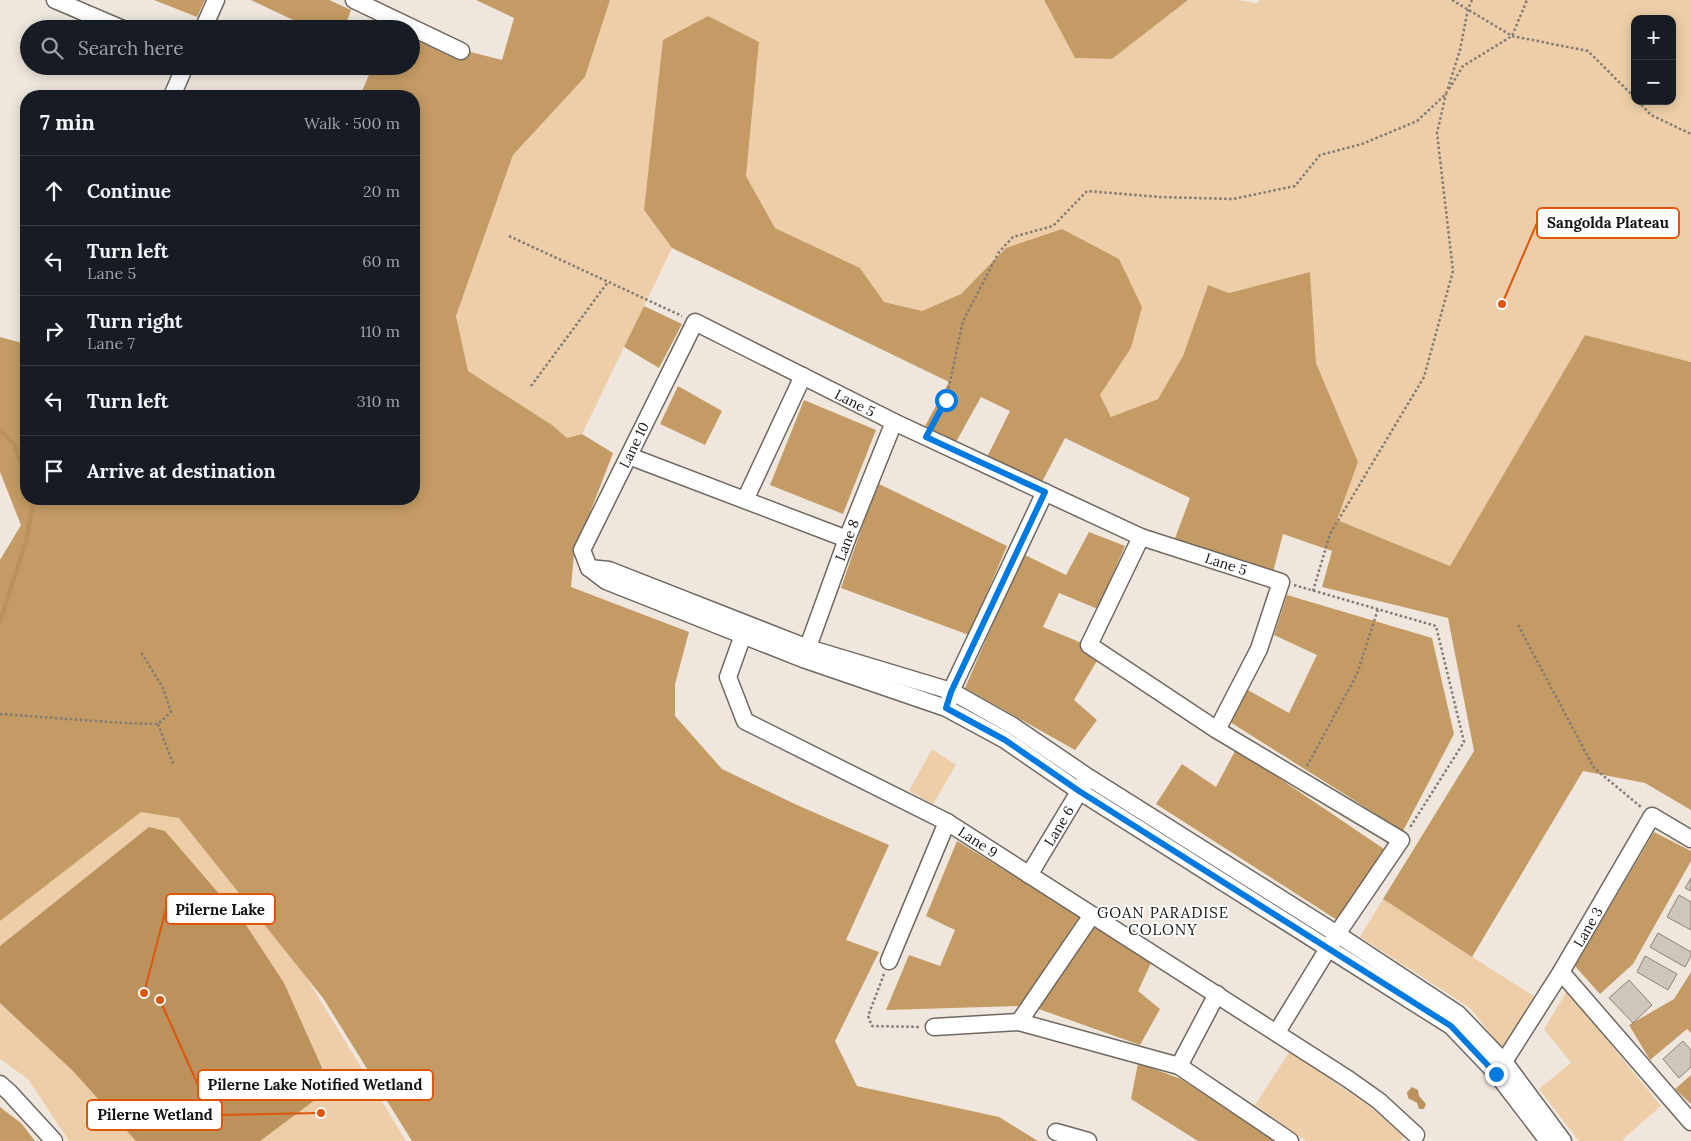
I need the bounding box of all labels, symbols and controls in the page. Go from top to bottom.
map controls [1631,15,1676,105]
button: + [1631,15,1676,60]
search box [20,20,420,75]
icon: search [38,34,66,62]
text: Search here [78,36,184,60]
button: − [1631,60,1676,105]
text: 7 min [40,109,95,136]
text: Walk · 500 m [304,113,400,133]
icon: ahead [40,177,68,205]
text: Continue [87,179,171,203]
text: 20 m [363,181,400,201]
callout: Sangolda Plateau [1537,208,1679,238]
text: Sangolda Plateau [1547,213,1669,232]
text: Turn left [87,239,168,263]
icon: left [40,247,68,275]
text: 60 m [362,251,400,271]
text: Lane 5 [87,263,136,283]
text: Turn right [87,309,183,333]
icon: right [40,317,68,345]
text: 110 m [360,321,400,341]
text: Lane 7 [87,333,135,353]
street label: Lane 5 [832,385,878,421]
icon: left [40,387,68,415]
text: Turn left [87,389,168,413]
route start [935,389,958,412]
text: 310 m [357,391,400,411]
street label: Lane 10 [615,419,653,471]
icon: arrive [40,457,68,485]
text: Arrive at destination [87,459,276,483]
street label: Lane 8 [831,516,863,563]
street label: Lane 5 [1203,549,1249,579]
street label: Lane 6 [1040,803,1078,849]
street label: Lane 9 [955,823,1001,861]
callout: Pilerne Lake [166,894,275,924]
text: Pilerne Lake [175,900,265,919]
district label: GOAN PARADISE COLONY [1097,903,1229,939]
street label: Lane 3 [1569,904,1607,950]
route end [1485,1063,1508,1086]
callout: Pilerne Lake Notified Wetland [198,1070,433,1100]
text: Pilerne Lake Notified Wetland [208,1075,422,1094]
callout: Pilerne Wetland [87,1100,222,1130]
text: Pilerne Wetland [97,1105,213,1124]

